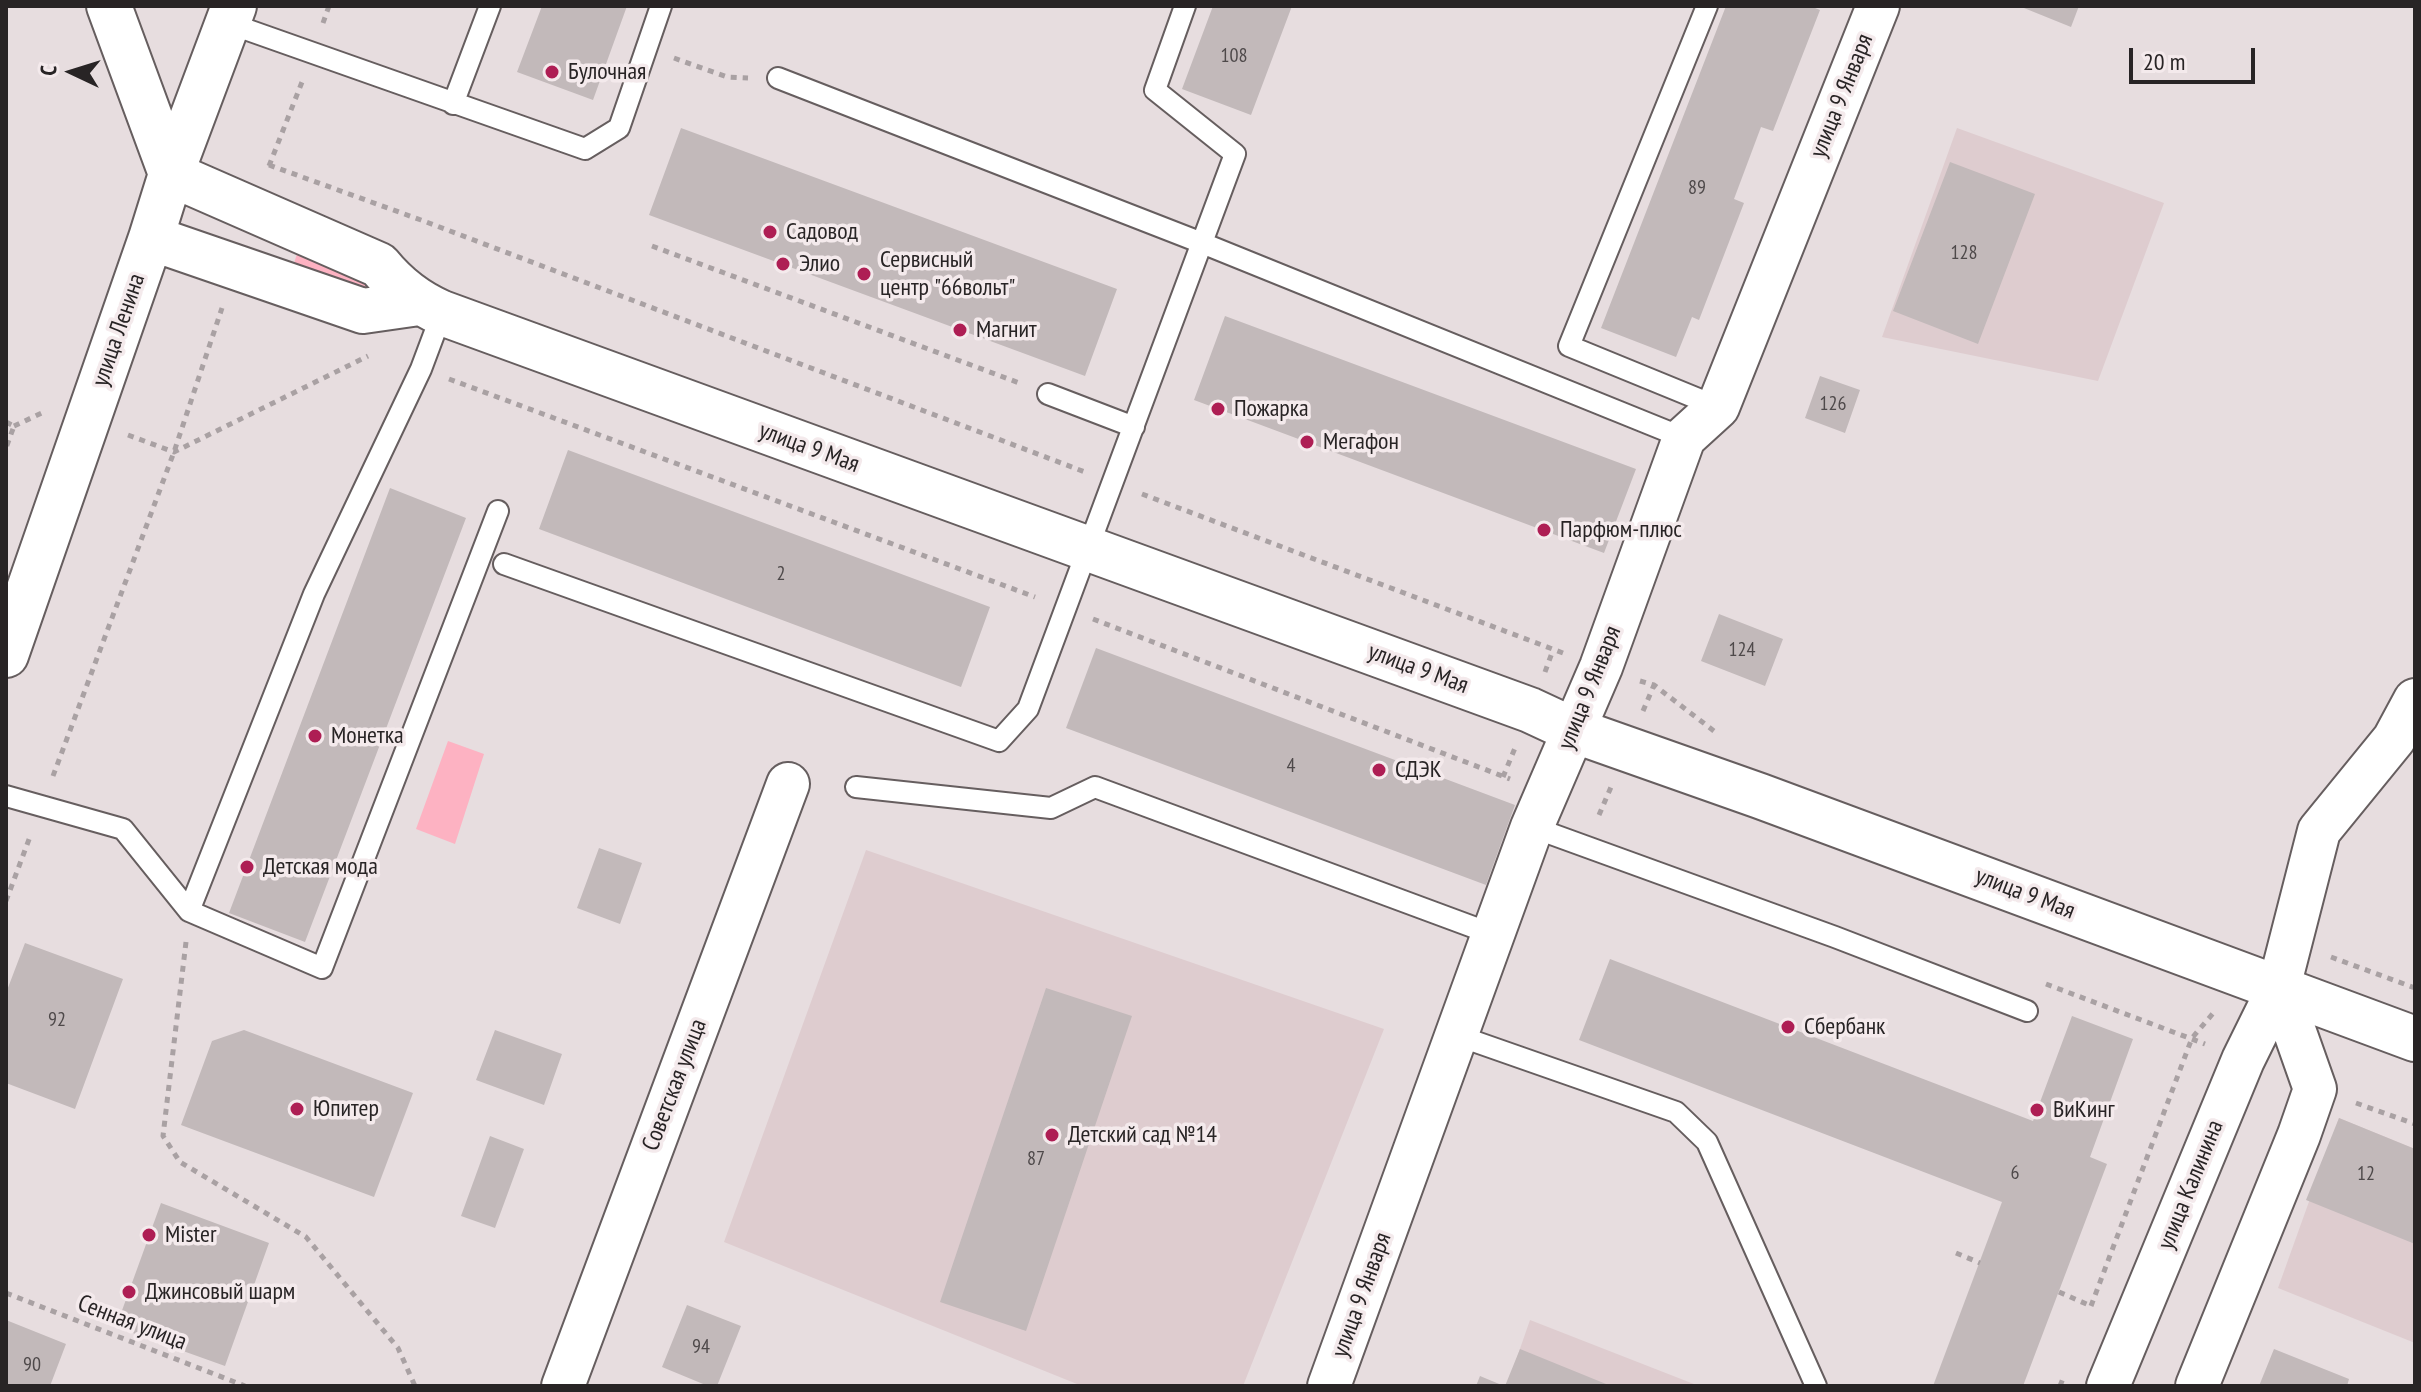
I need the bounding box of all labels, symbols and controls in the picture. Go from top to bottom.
street label: улица 9 Января [1804,30,1880,162]
north arrow [32,32,112,112]
scale bar [2133,32,2259,82]
house number: 108 [1221,44,1247,68]
text: 20 m [2143,46,2185,77]
place label: Булочная [568,58,646,86]
marker: Булочная [543,63,561,81]
text: С [34,64,62,76]
house number: 89 [1688,176,1706,200]
place label: Садовод [786,218,858,246]
marker: Садовод [761,223,779,241]
house number: 128 [1951,241,1977,265]
place label: Сервисный центр "66вольт" [880,246,1015,302]
place label: Элио [799,250,840,278]
marker: Элио [774,255,792,273]
marker: Сервисный центр "66вольт" [855,265,873,283]
street label: улица Ленина [86,270,152,390]
place label: Магнит [976,316,1037,344]
marker: Магнит [951,321,969,339]
house number: 126 [1820,392,1846,416]
place label: Пожарка [1234,395,1309,423]
marker: Пожарка [1209,400,1227,418]
street label: улица 9 Мая [755,417,863,479]
place label: Мегафон [1323,428,1399,456]
marker: Мегафон [1298,433,1316,451]
place label: Парфюм-плюс [1560,516,1682,544]
marker: Парфюм-плюс [1535,521,1553,539]
house number: 2 [777,562,785,586]
street label: улица 9 Января [1552,622,1628,754]
street label: улица 9 Мая [1364,638,1472,700]
house number: 124 [1729,638,1755,662]
place label: Монетка [331,722,404,750]
marker: Монетка [306,727,324,745]
house number: 4 [1287,754,1295,778]
place label: СДЭК [1395,756,1442,784]
marker: СДЭК [1370,761,1388,779]
place label: Детская мода [263,853,378,881]
marker: Детская мода [238,858,256,876]
street label: улица 9 Мая [1971,862,2079,926]
house number: 92 [48,1008,66,1032]
place label: Сбербанк [1804,1013,1885,1041]
street label: Советская улица [637,1015,713,1155]
marker: Сбербанк [1779,1018,1797,1036]
place label: Юпитер [313,1095,379,1123]
place label: ВиКинг [2053,1096,2115,1124]
marker: Юпитер [288,1100,306,1118]
marker: ВиКинг [2028,1101,2046,1119]
street label: улица Калинина [2152,1116,2230,1254]
place label: Детский сад №14 [1068,1121,1217,1149]
marker: Детский сад №14 [1043,1126,1061,1144]
house number: 87 [1027,1147,1045,1171]
house number: 6 [2011,1161,2019,1185]
house number: 12 [2357,1162,2375,1186]
place label: Mister [165,1221,217,1249]
marker: Mister [140,1226,158,1244]
street label: улица 9 Января [1326,1229,1398,1361]
place label: Джинсовый шарм [145,1278,295,1306]
marker: Джинсовый шарм [120,1283,138,1301]
street label: Сенная улица [74,1289,190,1357]
house number: 94 [692,1335,710,1359]
house number: 90 [23,1353,41,1377]

